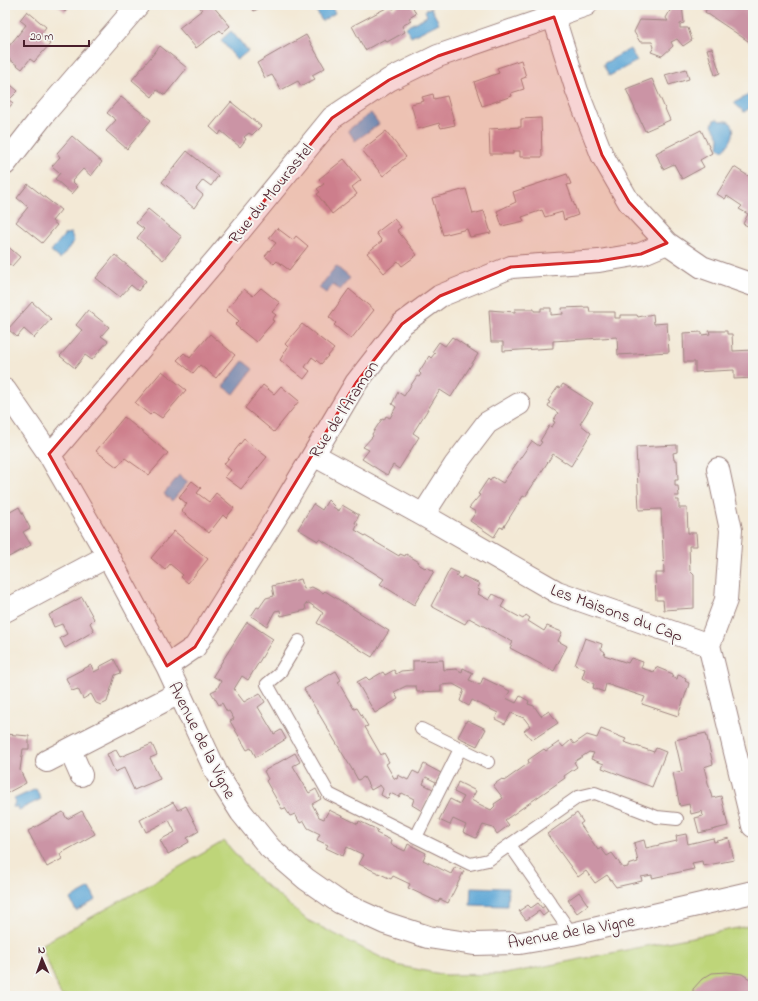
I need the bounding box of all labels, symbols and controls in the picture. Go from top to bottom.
scale bar [24,22,89,48]
text: 20 m [30,28,53,46]
street label: Rue du Mourastel [223,138,320,249]
street label: Rue de l'Aramon [303,356,385,464]
street label: Les Maisons du Cap [547,578,686,649]
street label: Avenue de la Vigne [160,678,242,805]
street label: Avenue de la Vigne [506,909,637,958]
north arrow [22,939,62,979]
text: N [38,942,46,958]

